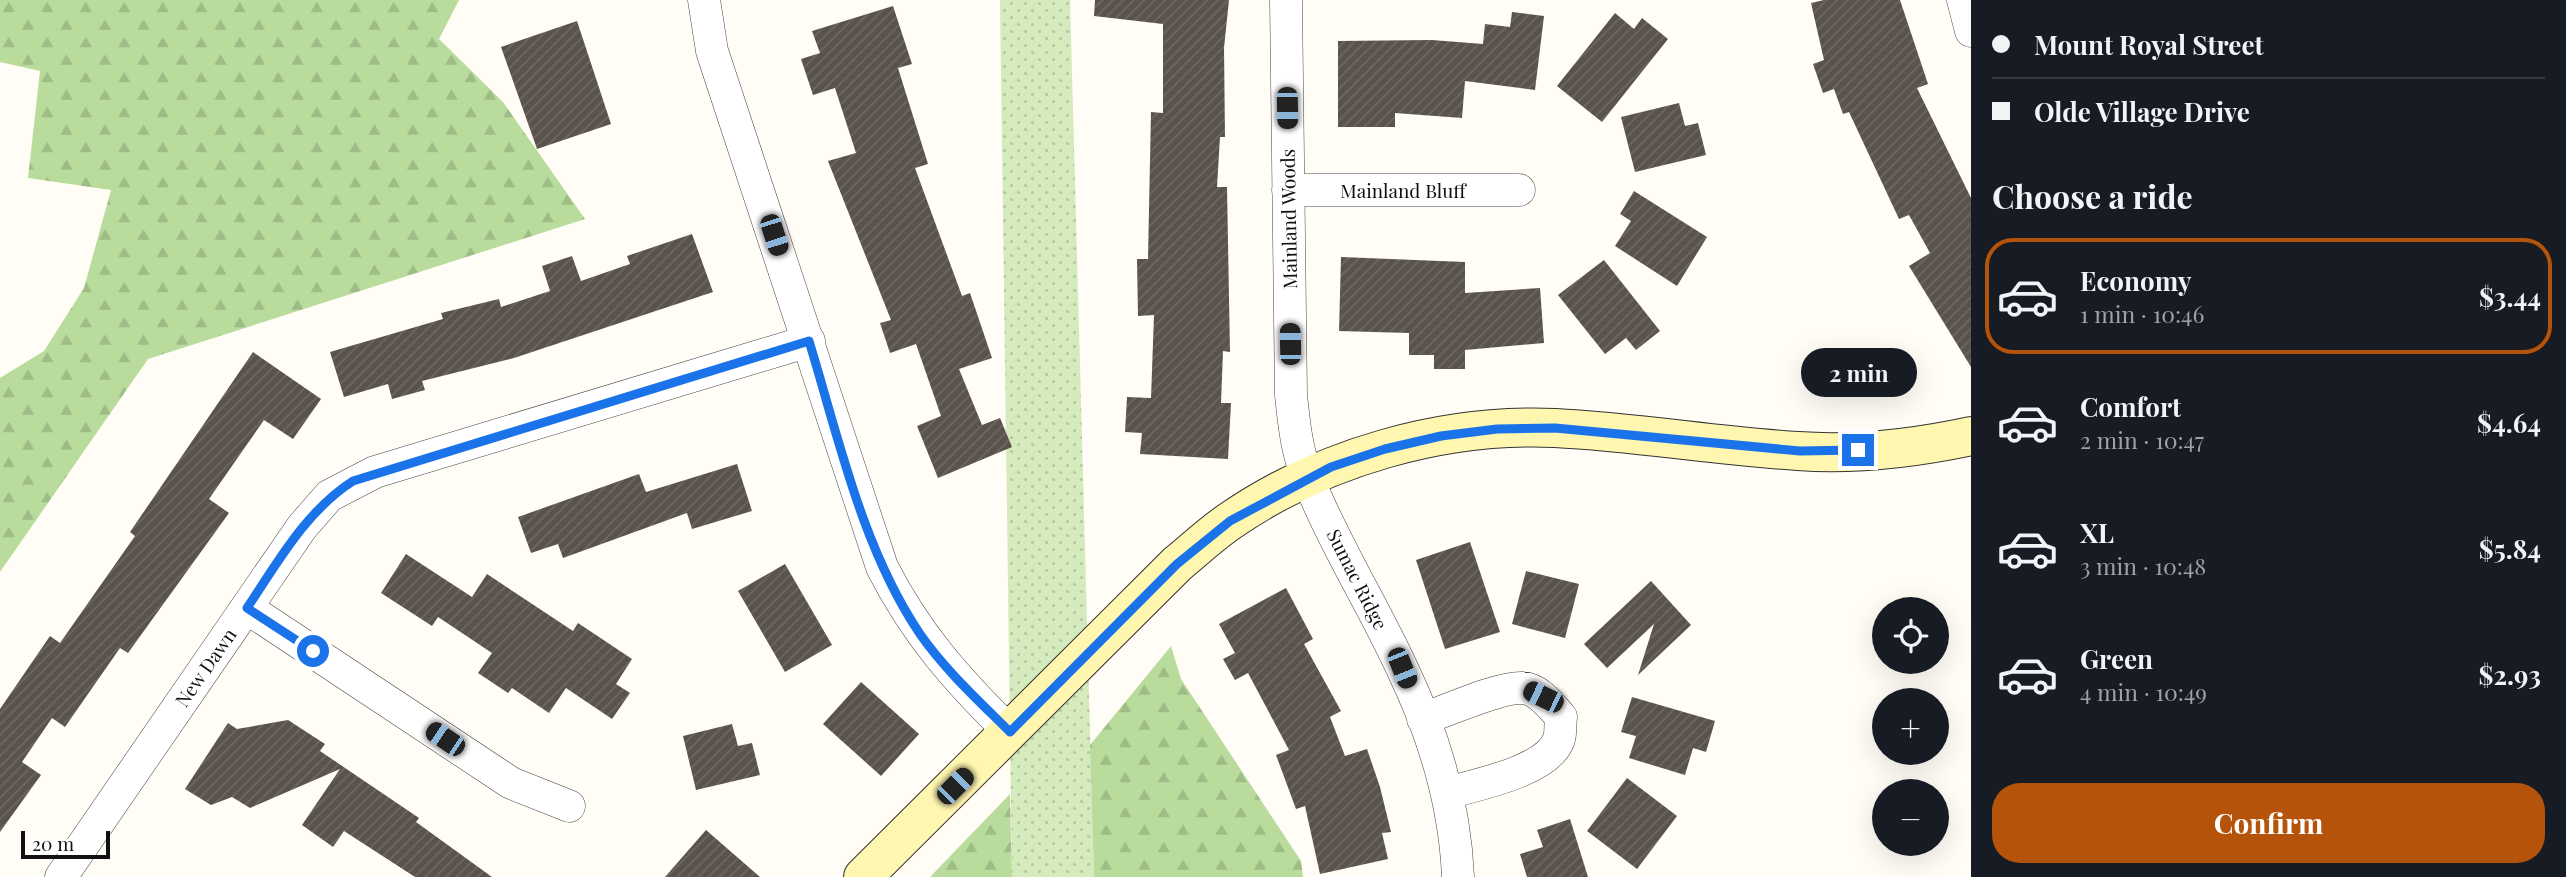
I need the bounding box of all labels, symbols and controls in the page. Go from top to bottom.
text: Mount Royal Street [2034,27,2264,62]
car [1277,87,1298,129]
text: Olde Village Drive [2034,94,2250,129]
street label: Mainland Woods [1274,149,1302,289]
text: Choose a ride [1992,174,2193,217]
street label: Mainland Bluff [1340,177,1467,203]
car [758,212,791,258]
text: Economy [2080,263,2191,298]
icon: car [1996,265,2059,328]
text: $3.44 [2479,279,2541,314]
text: 1 min · 10:46 [2080,298,2204,329]
car [1280,323,1301,365]
callout: 2 min [1800,349,1916,398]
text: 2 min [1829,357,1889,388]
text: Comfort [2080,389,2181,424]
icon: car [1996,391,2059,454]
text: $4.64 [2477,405,2541,440]
text: 2 min · 10:47 [2080,424,2204,455]
route end [1842,434,1874,466]
text: XL [2080,515,2114,550]
icon: car [1996,517,2059,580]
street label: Sumac Ridge [1321,524,1395,634]
text: $5.84 [2479,531,2541,566]
text: 3 min · 10:48 [2080,550,2206,581]
map controls [1872,597,1949,856]
button: locate [1872,597,1949,674]
street label: New Dawn [168,622,242,712]
route start [297,635,329,667]
text: Green [2080,641,2153,676]
icon: car [1996,643,2059,706]
car [1385,645,1420,691]
text: $2.93 [2479,657,2541,692]
text: 4 min · 10:49 [2080,676,2207,707]
car [1520,678,1567,716]
button: + [1872,688,1949,765]
car [422,719,469,759]
car [933,764,978,808]
button: − [1872,779,1949,856]
button: Confirm [1992,783,2545,863]
scale bar [21,828,110,860]
text: 20 m [32,830,74,856]

